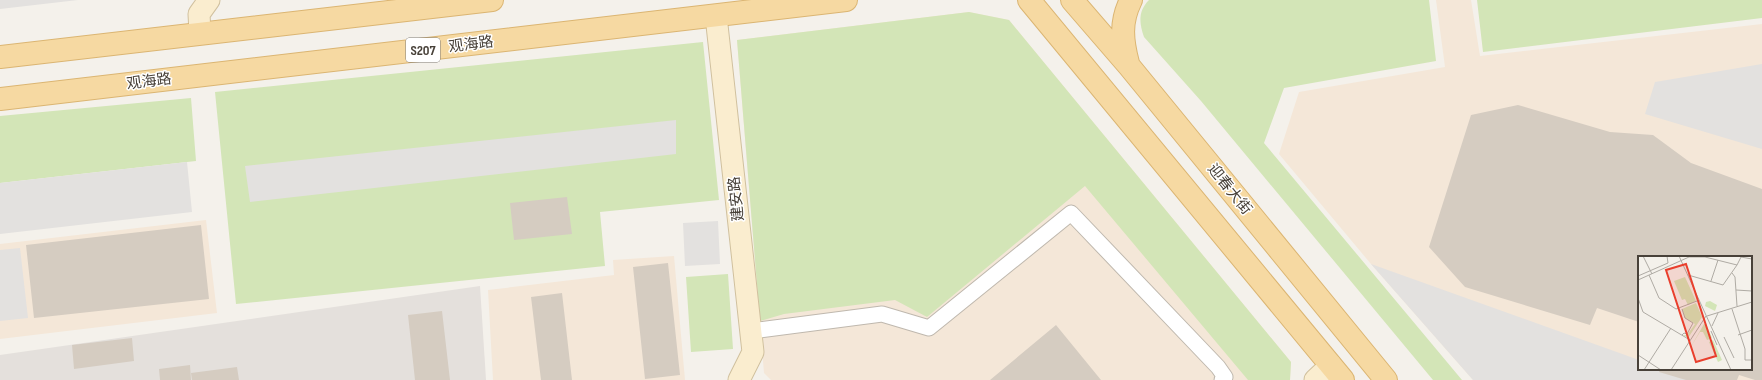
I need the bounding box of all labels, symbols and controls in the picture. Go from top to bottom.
street label: 观海路 [448,32,495,57]
road number: S207 [406,38,440,62]
street label: 观海路 [126,69,173,94]
street label: 迎春大街 [1203,160,1256,219]
street label: 建安路 [725,176,748,222]
inset map [1638,256,1752,370]

